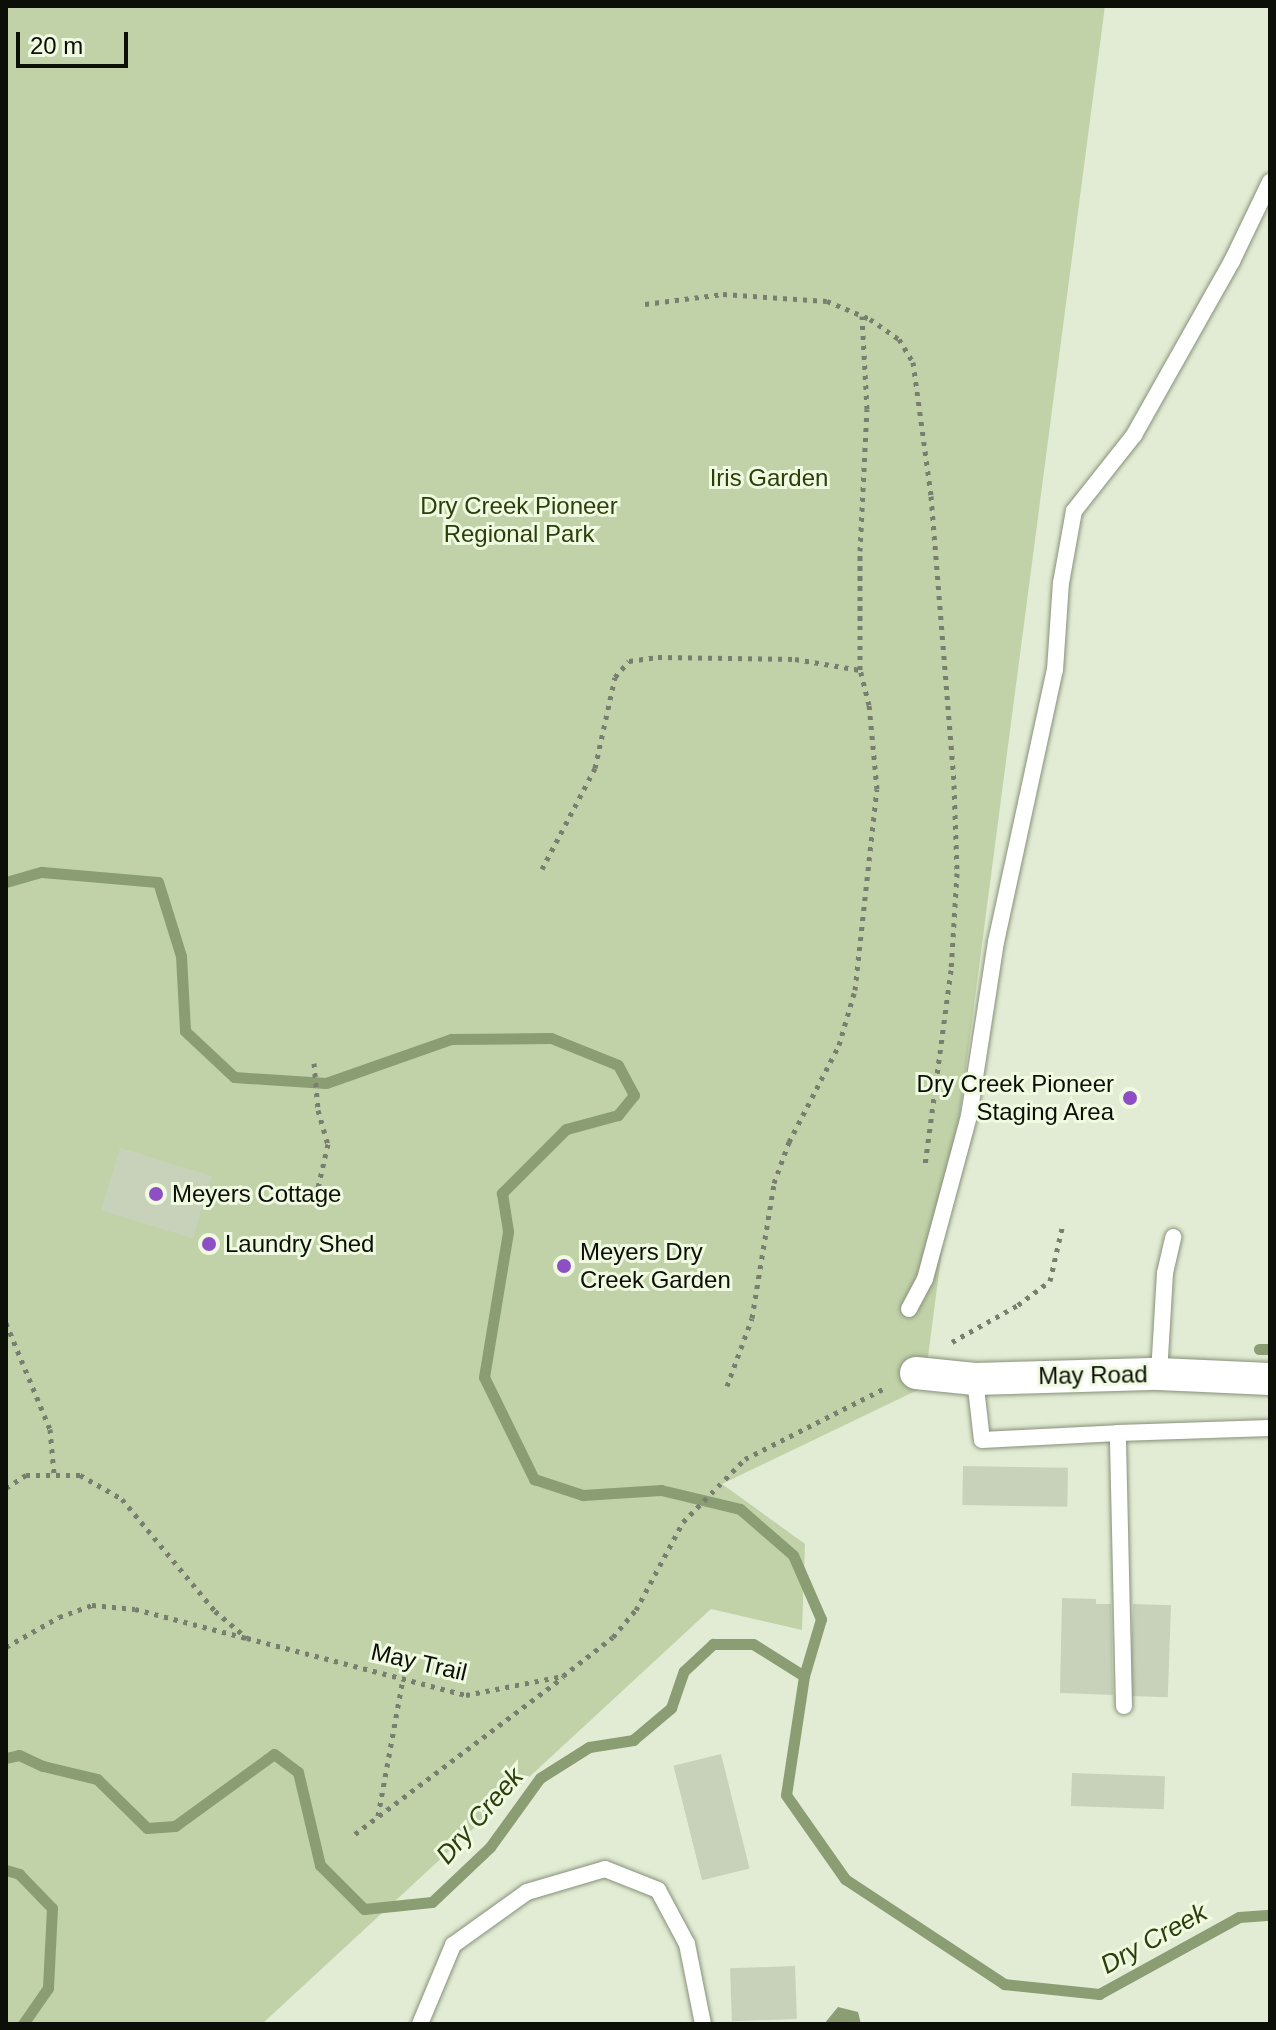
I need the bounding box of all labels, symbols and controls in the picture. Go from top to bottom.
scale bar [20,16,132,66]
text: 20 m [30,32,83,59]
park label: Iris Garden [710,464,828,492]
park label: Dry Creek Pioneer Regional Park [420,492,618,548]
place label: Dry Creek Pioneer Staging Area [917,1070,1114,1126]
marker: Dry Creek Pioneer Staging Area [1121,1089,1139,1107]
place label: Meyers Cottage [172,1180,341,1208]
marker: Meyers Cottage [147,1185,165,1203]
place label: Laundry Shed [225,1230,374,1258]
marker: Laundry Shed [200,1235,218,1253]
place label: Meyers Dry Creek Garden [580,1238,731,1294]
marker: Meyers Dry Creek Garden [555,1257,573,1275]
street label: May Road [1038,1360,1148,1390]
street label: May Trail [368,1637,470,1687]
water label: Dry Creek [430,1762,530,1870]
water label: Dry Creek [1095,1897,1213,1981]

